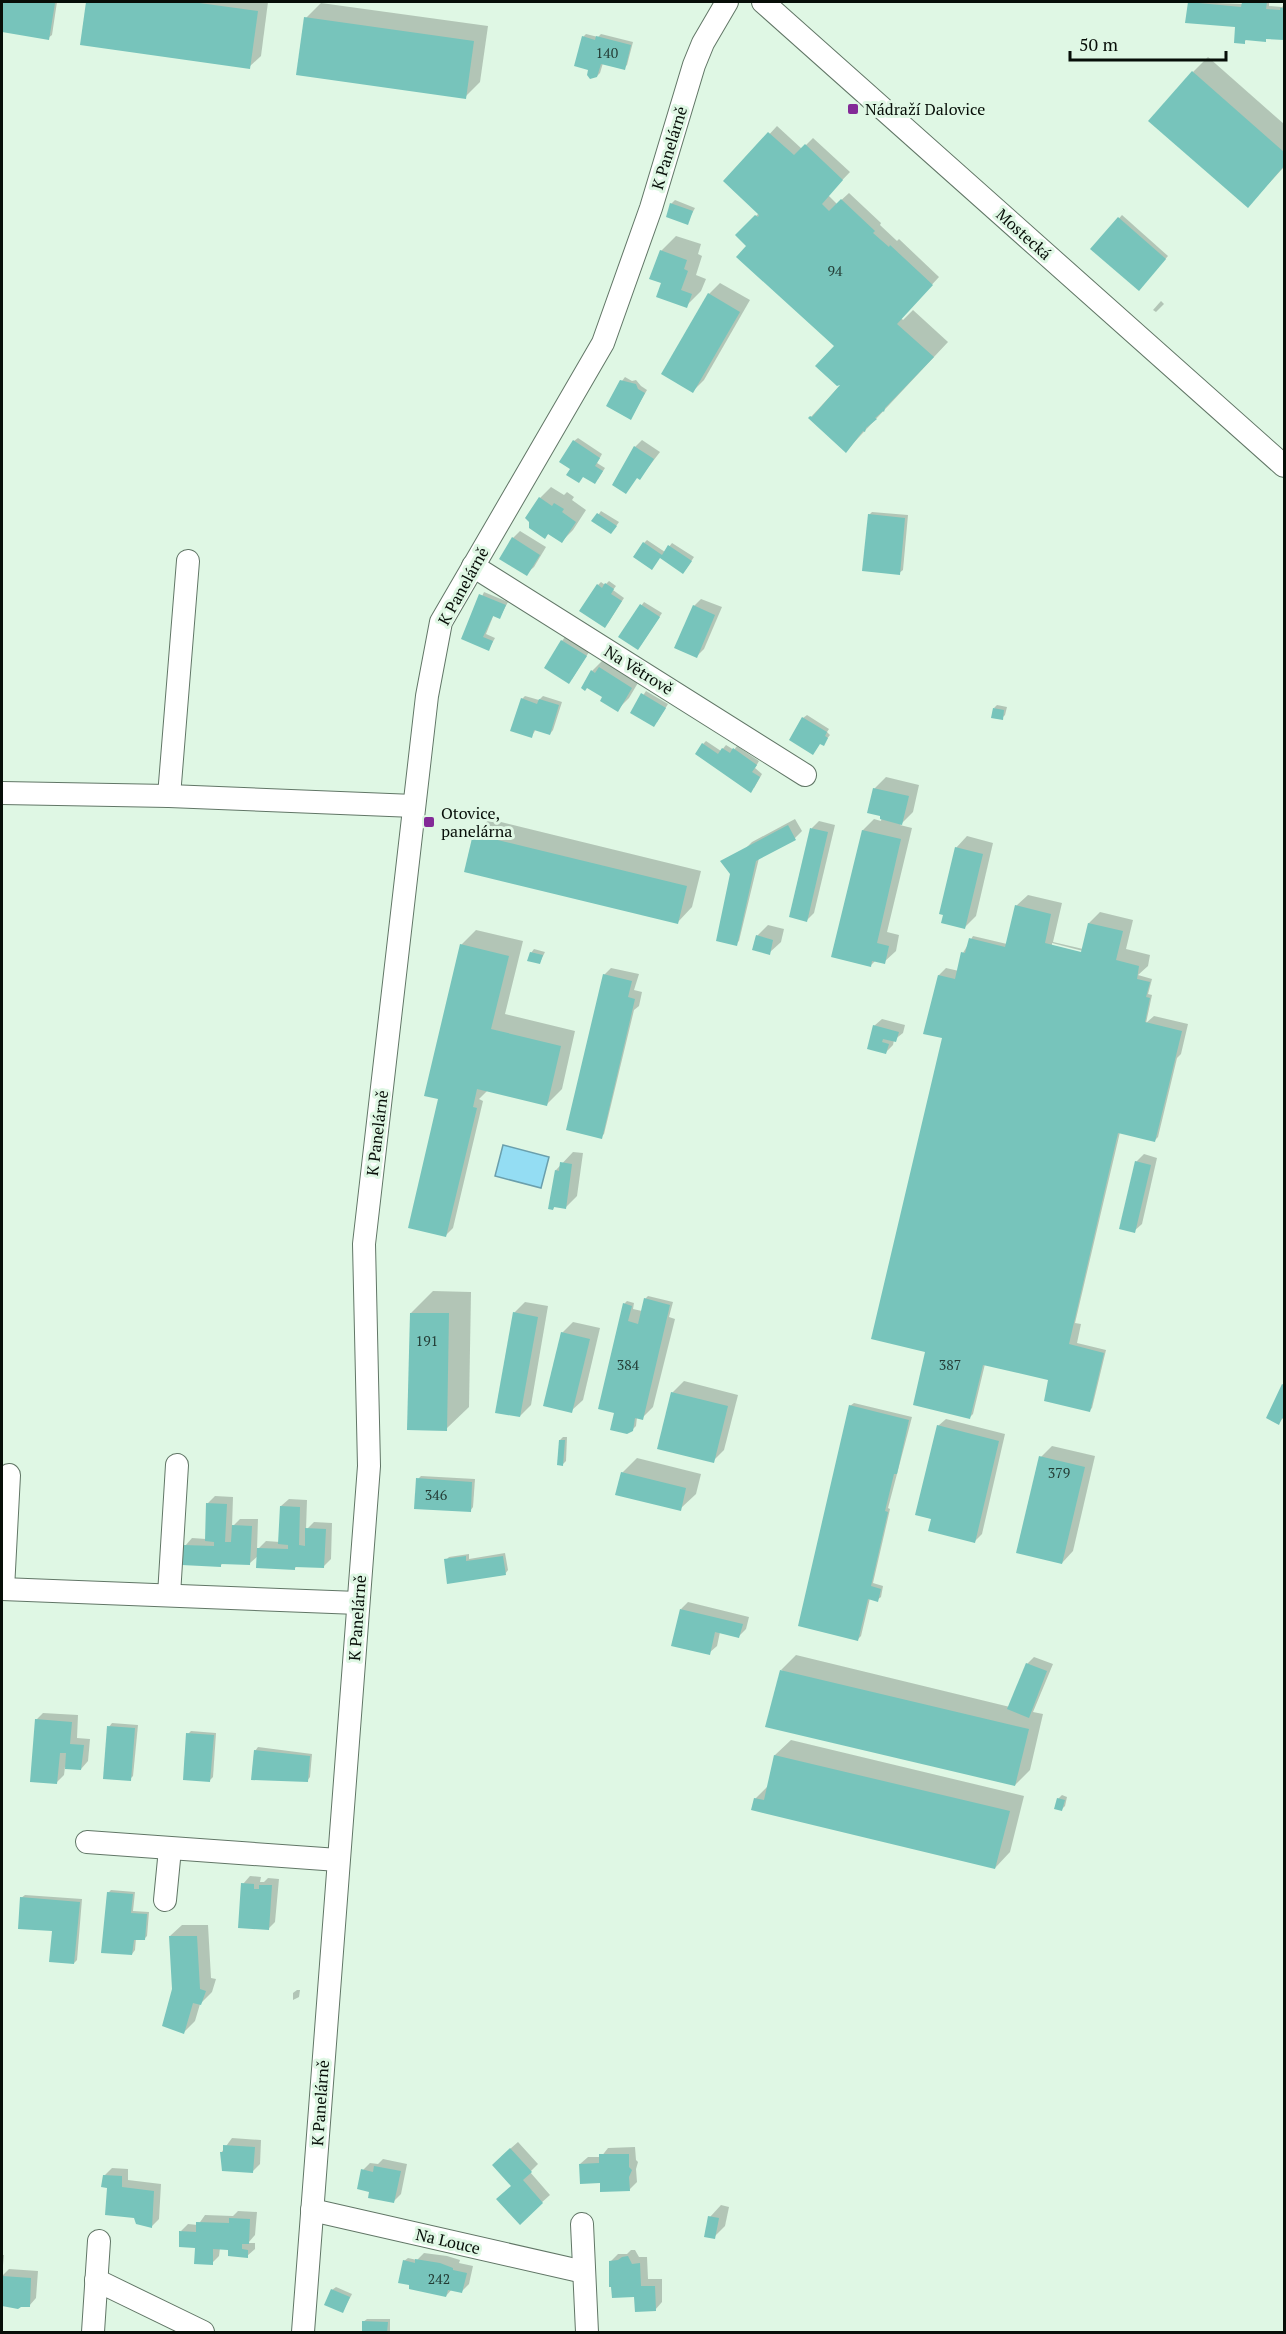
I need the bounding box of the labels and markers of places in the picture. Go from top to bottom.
place label: Nádraží Dalovice [865,98,985,120]
marker: Nádraží Dalovice [846,102,860,116]
place label: Otovice, panelárna [441,802,512,842]
marker: Otovice, panelárna [422,815,436,829]

